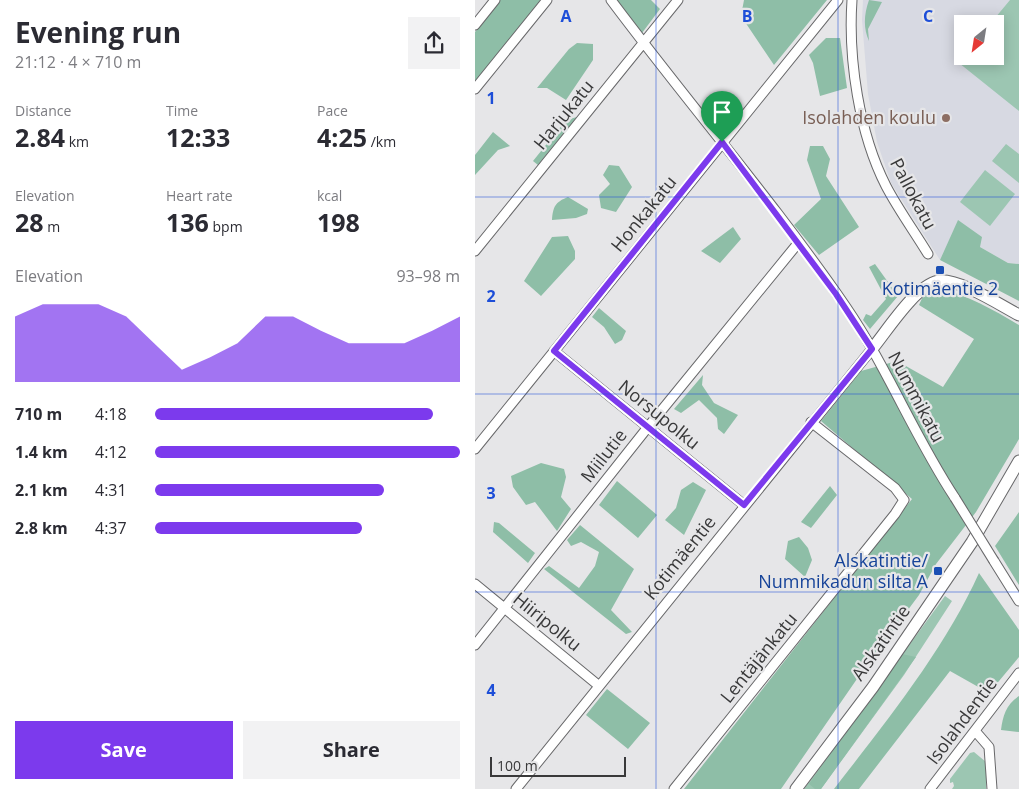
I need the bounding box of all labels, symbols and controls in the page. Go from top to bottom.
text: A [560,5,572,27]
text: B [742,5,752,27]
text: C [923,5,933,27]
text: Evening run [15,13,181,51]
north arrow [954,15,1004,65]
map controls [954,15,1004,65]
button: share [408,17,460,69]
text: 21:12 · 4 × 710 m [15,51,141,73]
street label: Harjukatu [528,75,599,154]
text: 1 [486,87,496,109]
pin [701,91,743,142]
icon: arrive [708,98,736,126]
text: Distance [15,101,71,120]
text: Time [166,101,198,120]
text: Pace [317,101,348,120]
place label: Isolahden koulu [802,105,936,129]
marker: Isolahden koulu [940,112,952,124]
text: 2.84 [15,120,65,154]
text: 12:33 [166,120,230,154]
text: 4:25 [317,120,367,154]
text: km [65,132,89,151]
text: /km [367,132,396,151]
street label: Pallokatu [885,154,943,233]
street label: Honkakatu [605,170,681,256]
text: Elevation [15,186,74,205]
text: Heart rate [166,186,233,205]
text: kcal [317,186,342,205]
text: 28 [15,205,44,239]
text: 136 [166,205,209,239]
text: 198 [317,205,360,239]
text: m [44,217,60,236]
text: bpm [209,217,243,236]
marker: Kotimäentie 2 [934,264,946,276]
text: Elevation [15,265,83,287]
text: 93–98 m [396,265,460,287]
place label: Kotimäentie 2 [882,276,998,300]
text: 2 [486,285,496,307]
street label: Nummikatu [883,347,951,446]
street label: Norsupolku [614,374,705,454]
text: 710 m [15,403,62,425]
text: 4:18 [95,403,127,425]
street label: Miilutie [575,424,632,487]
text: 1.4 km [15,441,68,463]
text: 4:12 [95,441,127,463]
text: 2.1 km [15,479,68,501]
text: 4:31 [95,479,127,501]
text: 3 [486,482,496,504]
street label: Kotimäentie [638,510,721,604]
text: 2.8 km [15,517,68,539]
text: 4:37 [95,517,127,539]
place label: Alskatintie/ Nummikadun silta A [758,548,929,593]
marker: Alskatintie/ Nummikadun silta A [932,565,944,577]
street label: Hiiripolku [509,586,587,656]
street label: Alskatintie [845,600,915,685]
street label: Lentäjänkatu [714,607,802,707]
street label: Isolahdentie [921,672,1002,769]
text: 4 [486,679,496,701]
button: Save [15,721,233,779]
button: Share [243,721,460,779]
scale bar [490,754,626,777]
text: 100 m [497,756,538,775]

